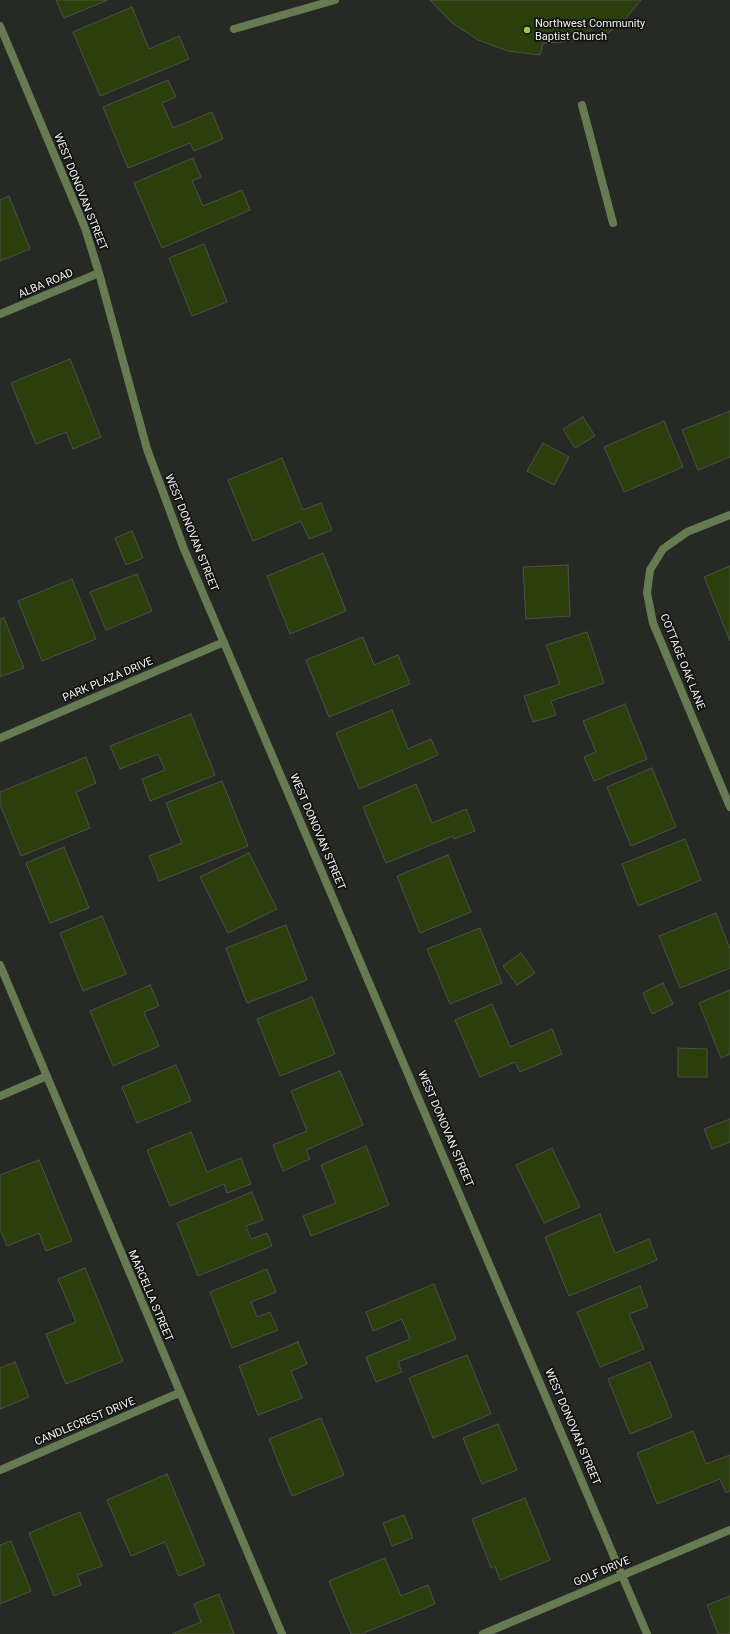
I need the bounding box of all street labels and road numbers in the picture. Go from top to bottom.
street label: WEST DONOVAN STREET [50,131,110,253]
street label: ALBA ROAD [17,266,75,302]
street label: WEST DONOVAN STREET [161,472,221,594]
street label: COTTAGE OAK LANE [657,612,707,712]
street label: PARK PLAZA DRIVE [61,655,155,705]
street label: WEST DONOVAN STREET [286,772,348,892]
street label: WEST DONOVAN STREET [414,1069,476,1189]
street label: MARCELLA STREET [125,1248,175,1344]
street label: WEST DONOVAN STREET [541,1367,603,1487]
street label: CANDLECREST DRIVE [33,1395,137,1449]
street label: GOLF DRIVE [572,1554,632,1590]

